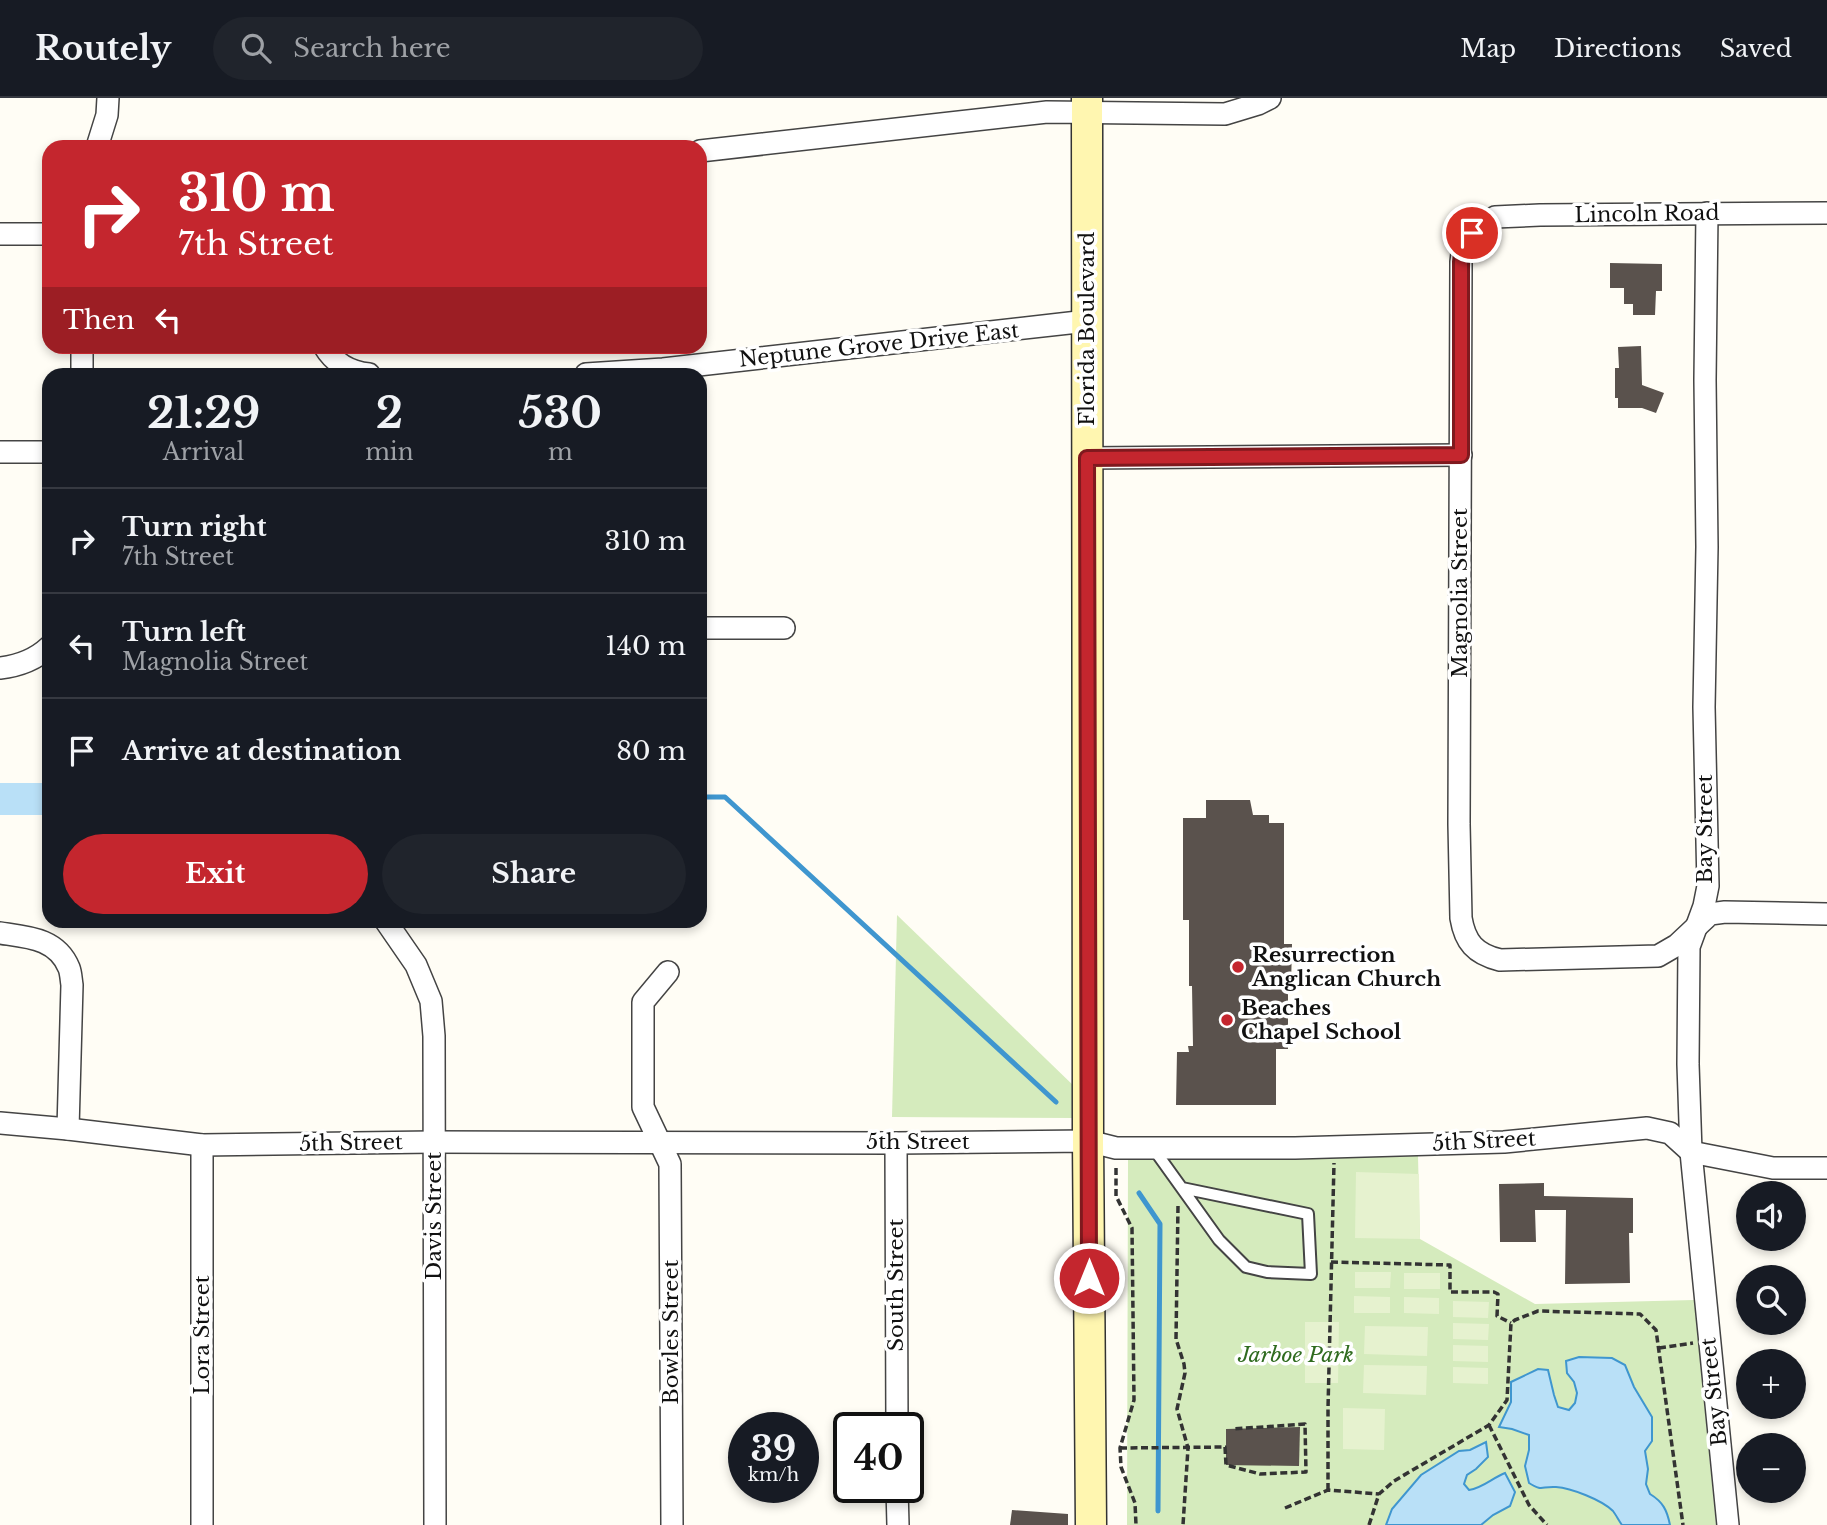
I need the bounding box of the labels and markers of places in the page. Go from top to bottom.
pin [1442,203,1502,263]
place label: Resurrection Anglican Church [1251,942,1441,992]
marker: Resurrection Anglican Church [1230,959,1246,975]
place label: Beaches Chapel School [1241,995,1402,1045]
marker: Beaches Chapel School [1219,1012,1235,1028]

